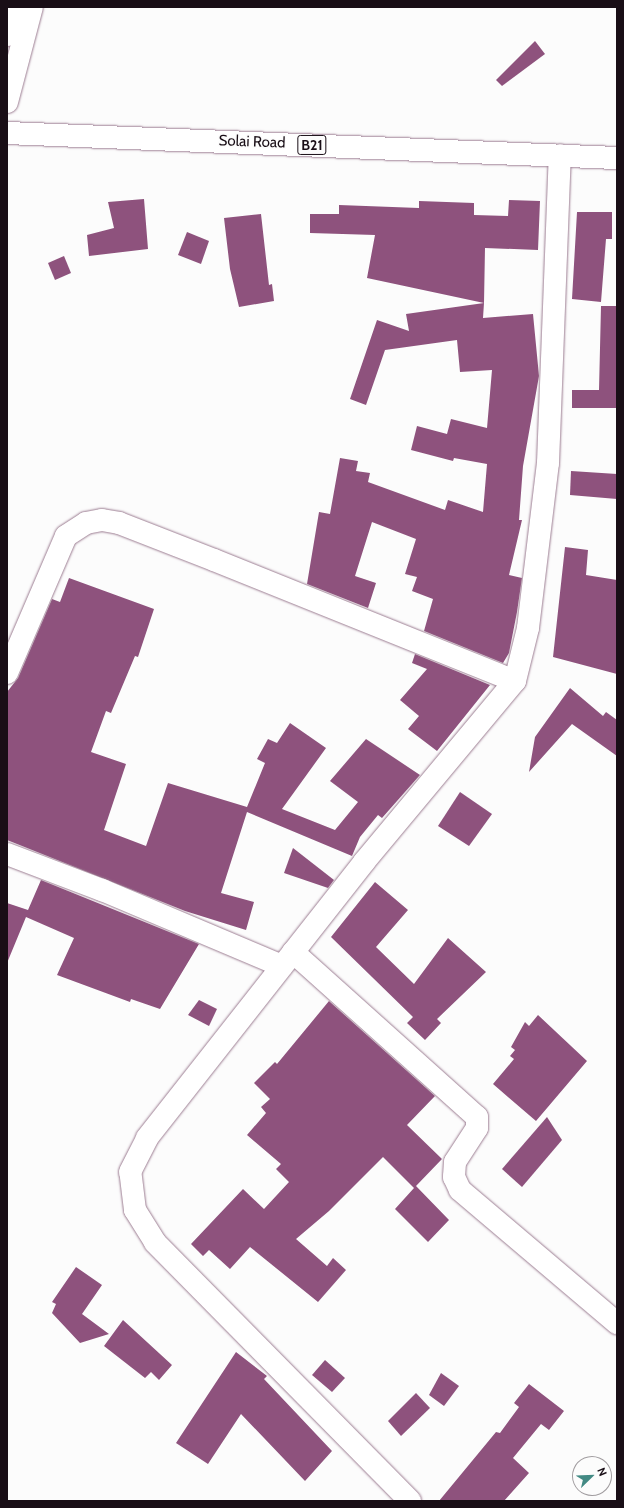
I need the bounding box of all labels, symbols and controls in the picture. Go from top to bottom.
street label: Solai Road [218,132,286,152]
road number: B21 [297,133,327,157]
north arrow [572,1456,612,1496]
text: N [594,1465,610,1478]

